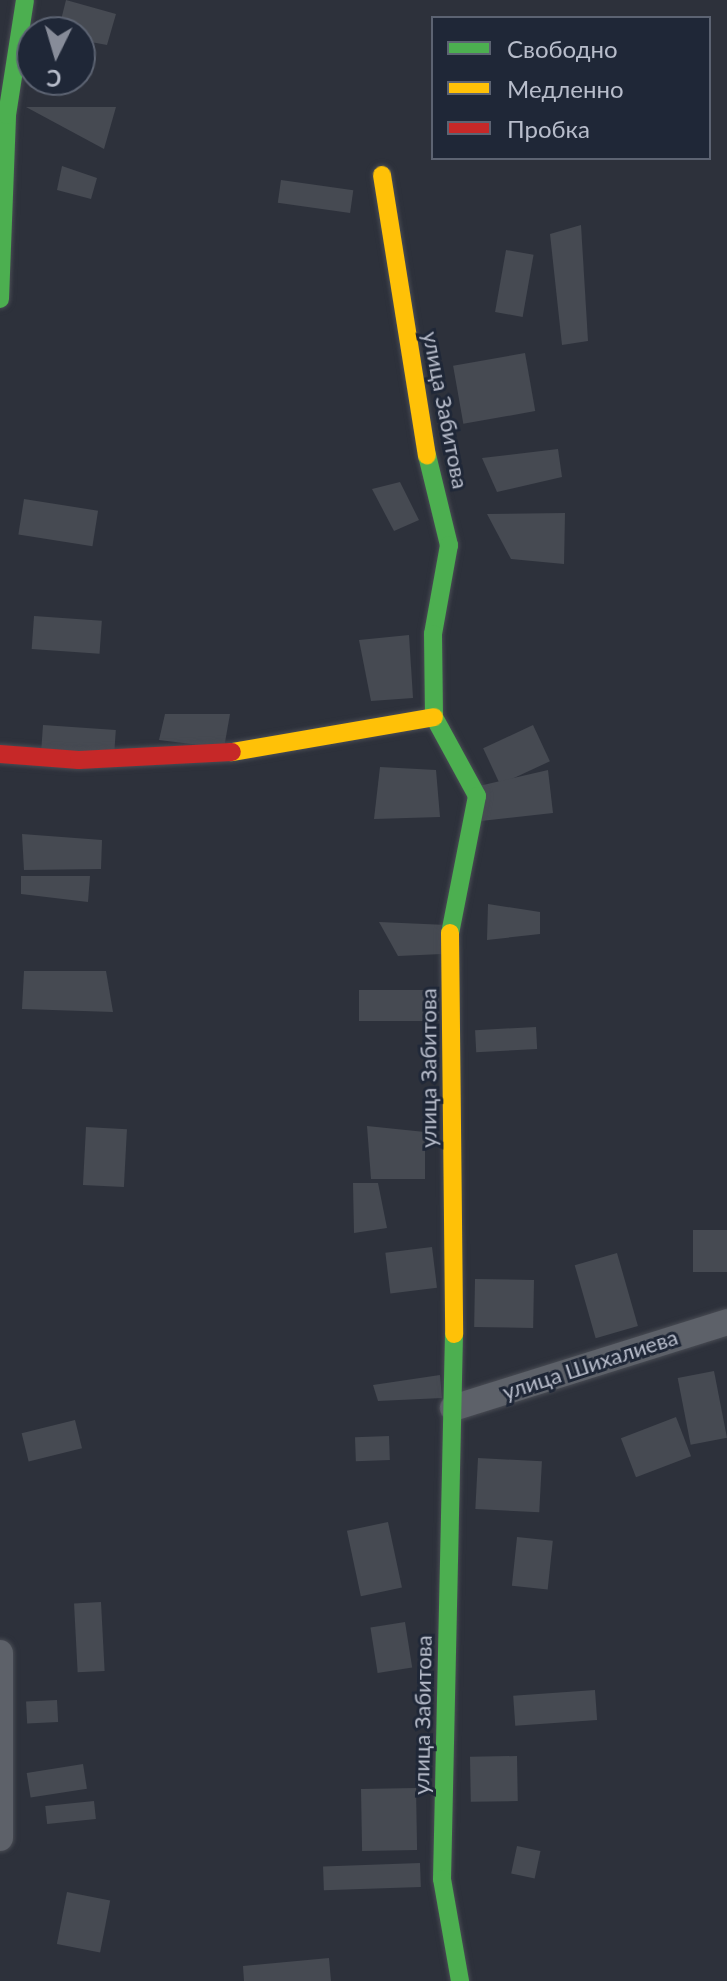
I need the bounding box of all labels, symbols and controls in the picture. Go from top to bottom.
north arrow [16,16,96,96]
legend [431,16,711,160]
text: Свободно [507,34,618,63]
text: С [46,64,62,92]
text: Медленно [507,74,624,103]
text: Пробка [507,114,590,143]
street label: улица Забитова [418,329,474,491]
street label: улица Забитова [415,988,441,1148]
street label: улица Шихалиева [499,1323,681,1405]
street label: улица Забитова [407,1635,437,1795]

